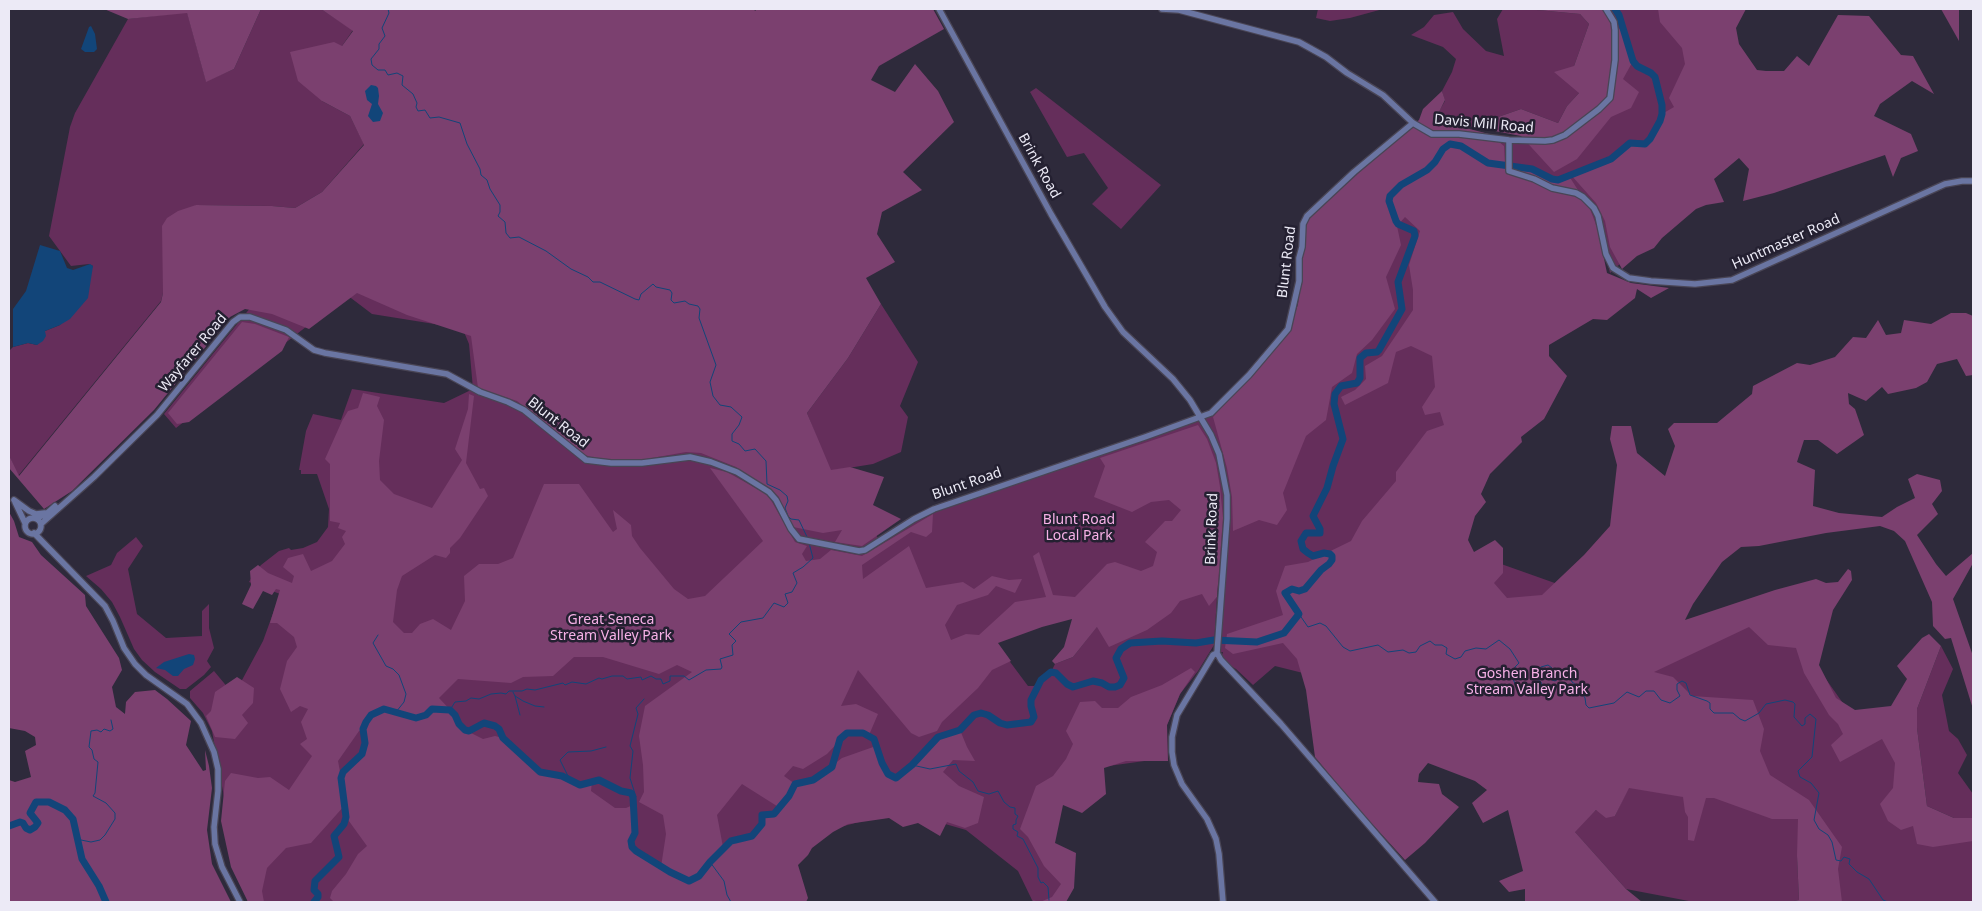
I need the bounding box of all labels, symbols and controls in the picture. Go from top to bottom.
street label: Davis Mill Road [1433,111,1535,137]
street label: Brink Road [1014,130,1064,202]
street label: Huntmaster Road [1729,211,1843,273]
street label: Blunt Road [1274,225,1300,299]
street label: Wayfarer Road [155,310,231,396]
street label: Blunt Road [524,394,592,452]
street label: Blunt Road [930,464,1004,504]
street label: Brink Road [1202,493,1222,565]
park label: Blunt Road Local Park [1043,512,1115,544]
park label: Great Seneca Stream Valley Park [550,612,672,644]
park label: Goshen Branch Stream Valley Park [1466,666,1588,699]

